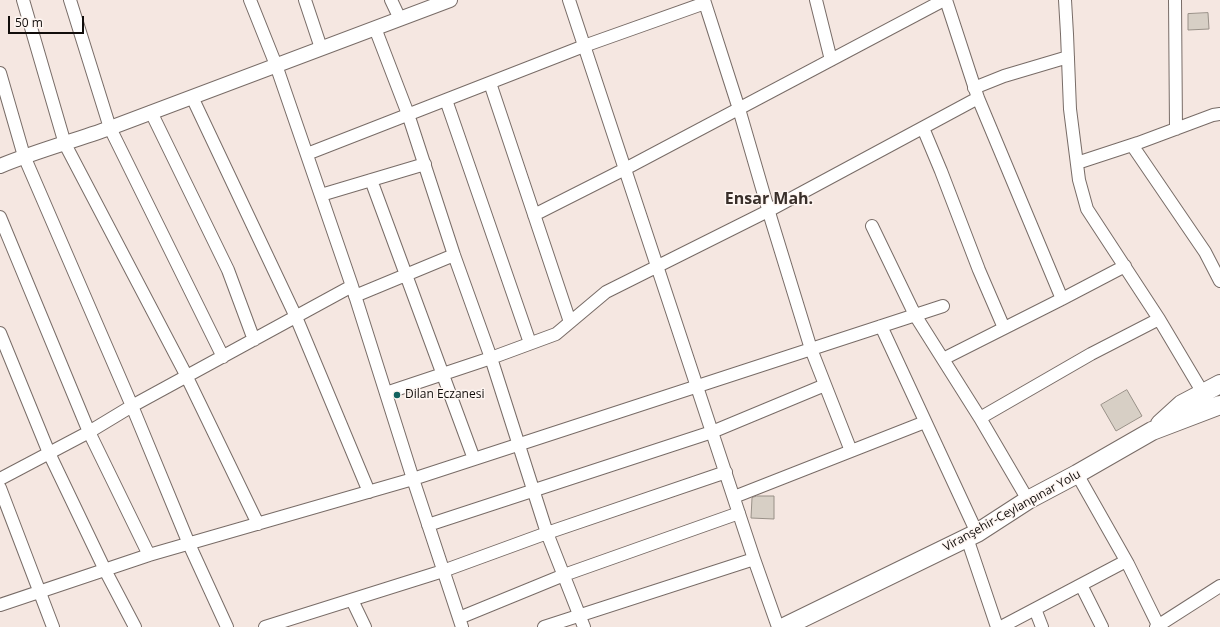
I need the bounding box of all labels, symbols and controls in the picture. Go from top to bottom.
scale bar [10,8,86,34]
text: 50 m [15,14,43,31]
district label: Ensar Mah. [725,189,813,209]
place label: Dilan Eczanesi [405,388,484,402]
marker: Dilan Eczanesi [392,390,402,400]
street label: Viranşehir-Ceylanpınar Yolu [941,467,1083,555]

